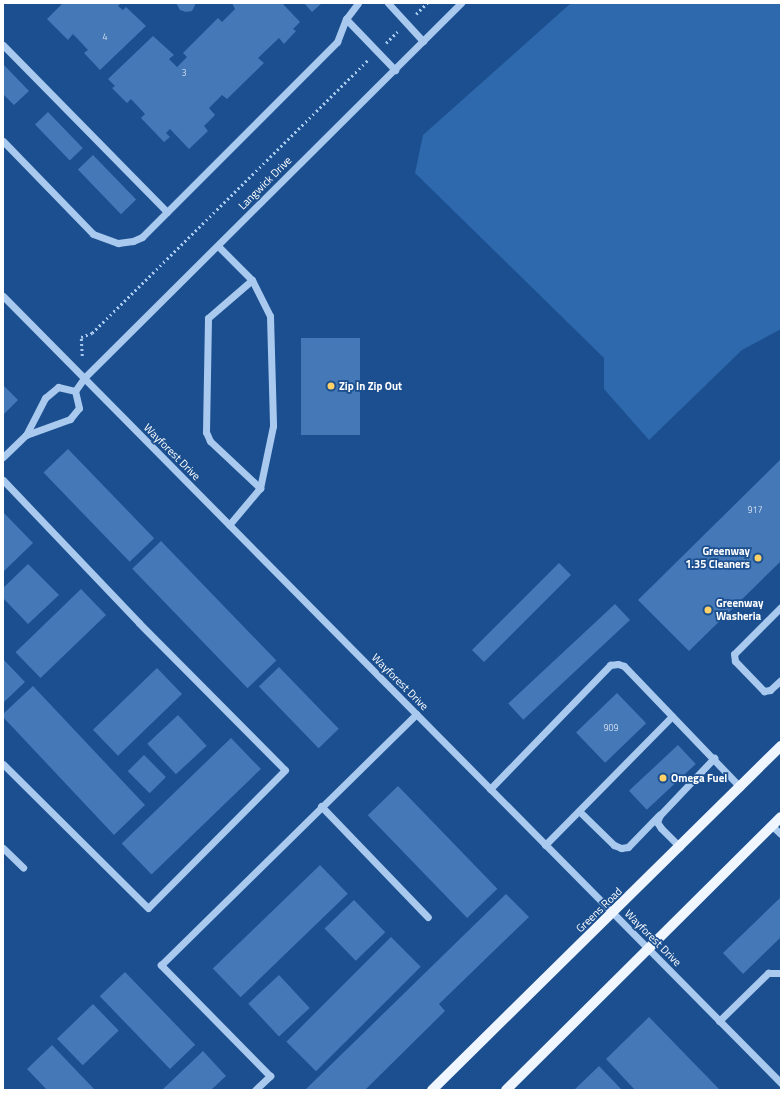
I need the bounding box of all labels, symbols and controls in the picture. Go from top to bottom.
house number: 4 [102,32,108,42]
house number: 3 [181,68,187,78]
street label: Langwick Drive [236,154,294,212]
place label: Zip In Zip Out [339,379,402,393]
marker: Zip In Zip Out [326,381,336,391]
street label: Wayforest Drive [141,421,203,483]
house number: 917 [747,505,763,515]
place label: Greenway 1.35 Cleaners [685,545,750,571]
marker: Greenway 1.35 Cleaners [753,553,763,563]
place label: Greenway Washeria [716,597,764,623]
marker: Greenway Washeria [703,605,713,615]
street label: Wayforest Drive [369,651,431,713]
house number: 909 [603,723,619,733]
place label: Omega Fuel [671,771,727,785]
marker: Omega Fuel [658,773,668,783]
street label: Greens Road [573,885,625,935]
street label: Wayforest Drive [622,907,684,969]

